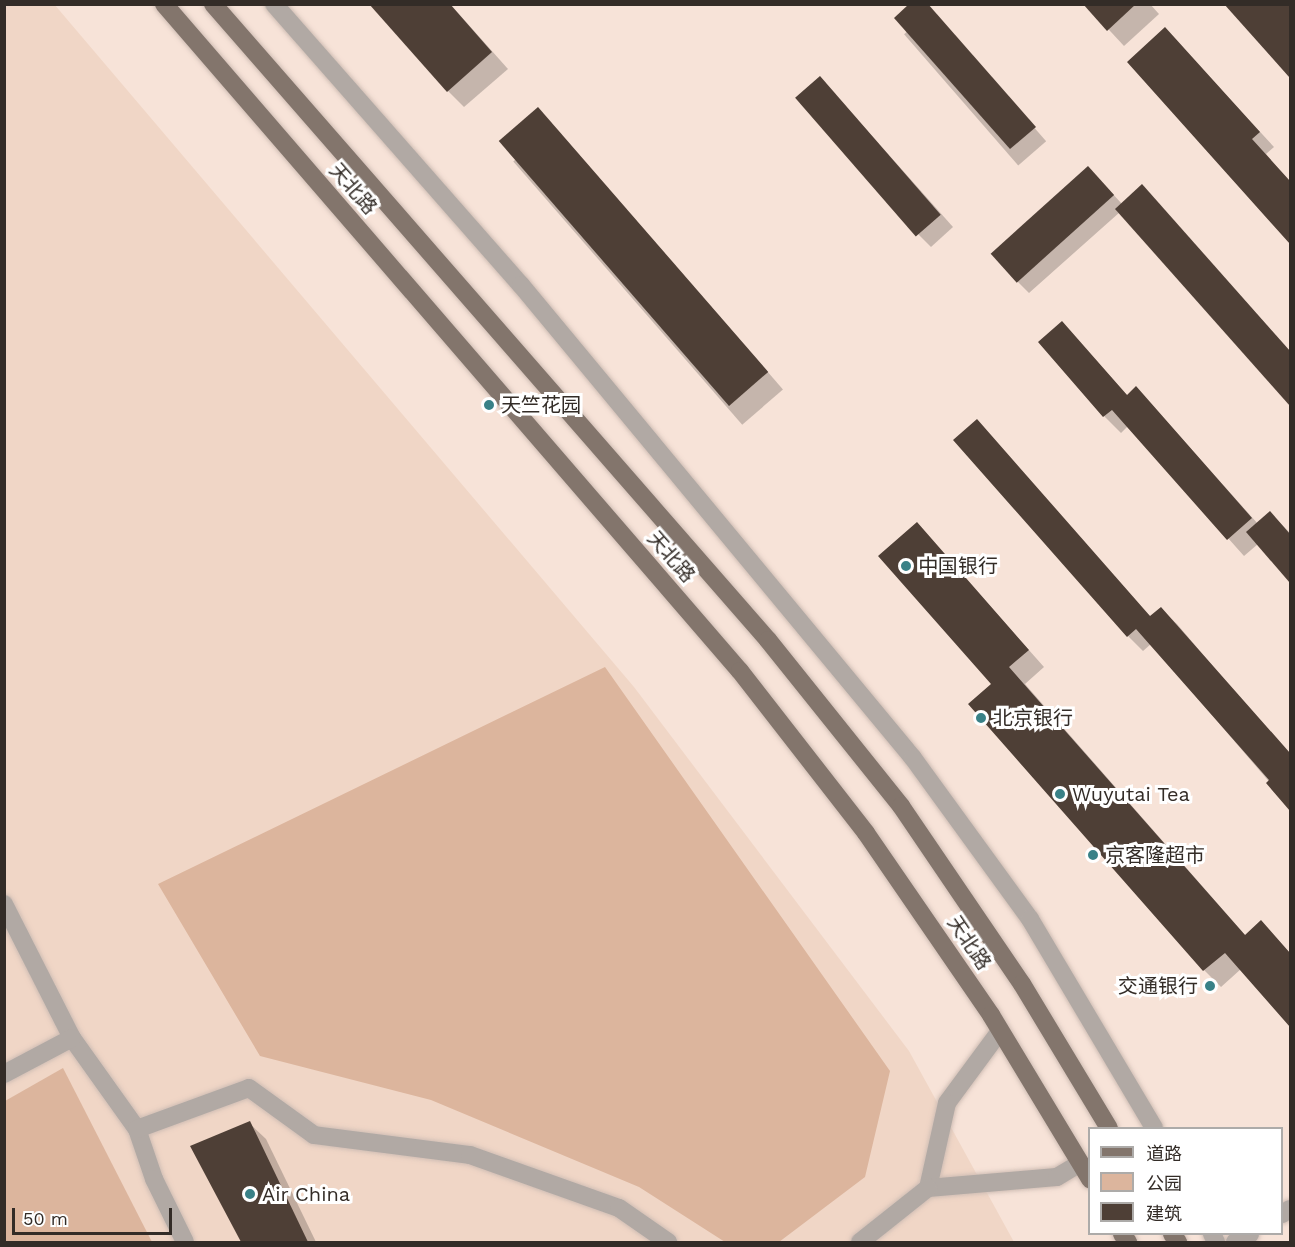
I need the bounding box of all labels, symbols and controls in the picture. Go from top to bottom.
street label: 天北路 [324,158,382,220]
place label: 天竺花园 [501,393,581,417]
marker: 天竺花园 [482,398,496,412]
street label: 天北路 [642,526,700,588]
place label: 中国银行 [918,554,998,578]
marker: 中国银行 [899,559,913,573]
place label: 北京银行 [993,706,1073,730]
marker: 北京银行 [974,711,988,725]
place label: Wuyutai Tea [1072,782,1190,806]
marker: Wuyutai Tea [1053,787,1067,801]
place label: 京客隆超市 [1105,843,1205,867]
marker: 京客隆超市 [1086,848,1100,862]
street label: 天北路 [942,911,996,975]
place label: 交通银行 [1118,974,1198,998]
marker: 交通银行 [1203,979,1217,993]
legend [1088,1127,1283,1235]
text: 道路 [1146,1143,1182,1164]
text: 公园 [1146,1173,1182,1194]
place label: Air China [262,1182,351,1206]
marker: Air China [243,1187,257,1201]
scale bar [15,1196,176,1234]
text: 建筑 [1146,1203,1182,1224]
text: 50 m [23,1208,68,1229]

